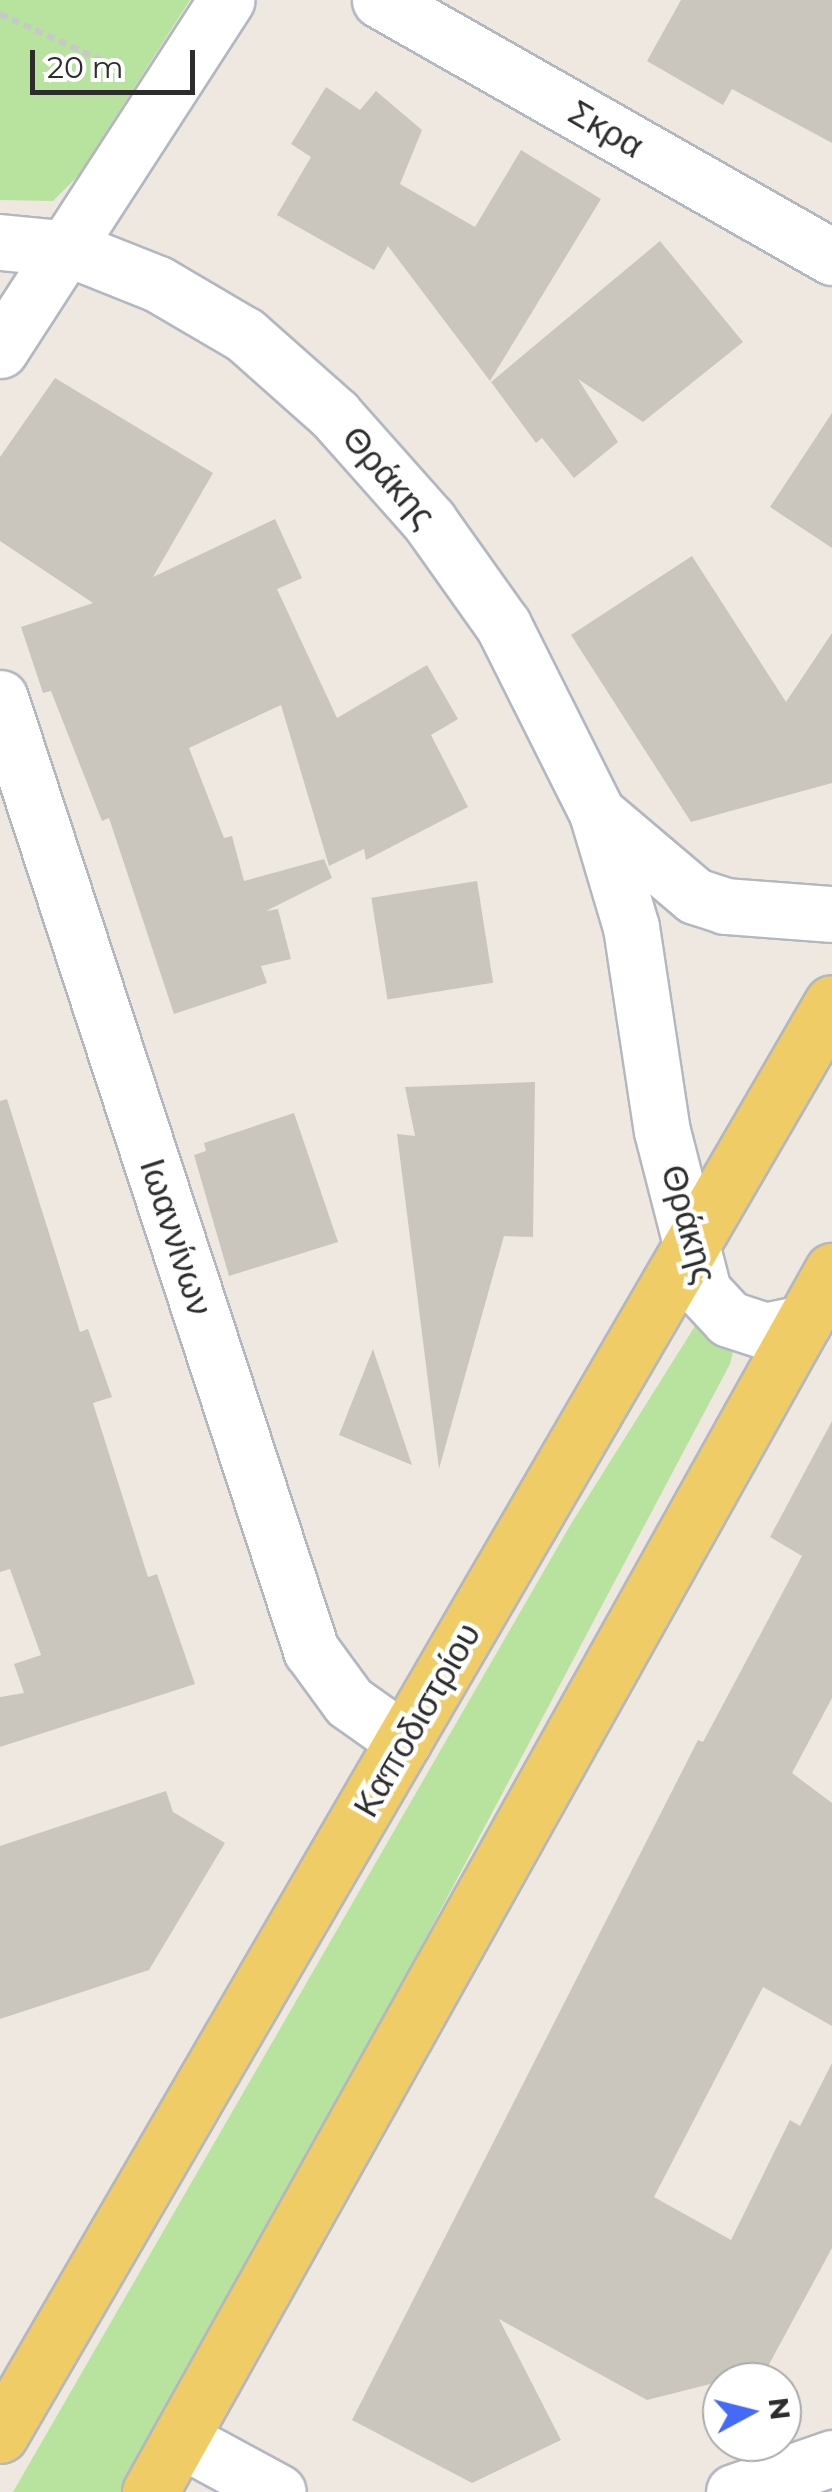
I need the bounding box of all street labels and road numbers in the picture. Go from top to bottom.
street label: Σκρα [561,91,651,167]
street label: Θράκης [333,417,445,537]
street label: Ιωαννίνων [131,1153,221,1321]
street label: Θράκης [652,1160,726,1288]
street label: Καποδιστρίου [345,1616,489,1824]

